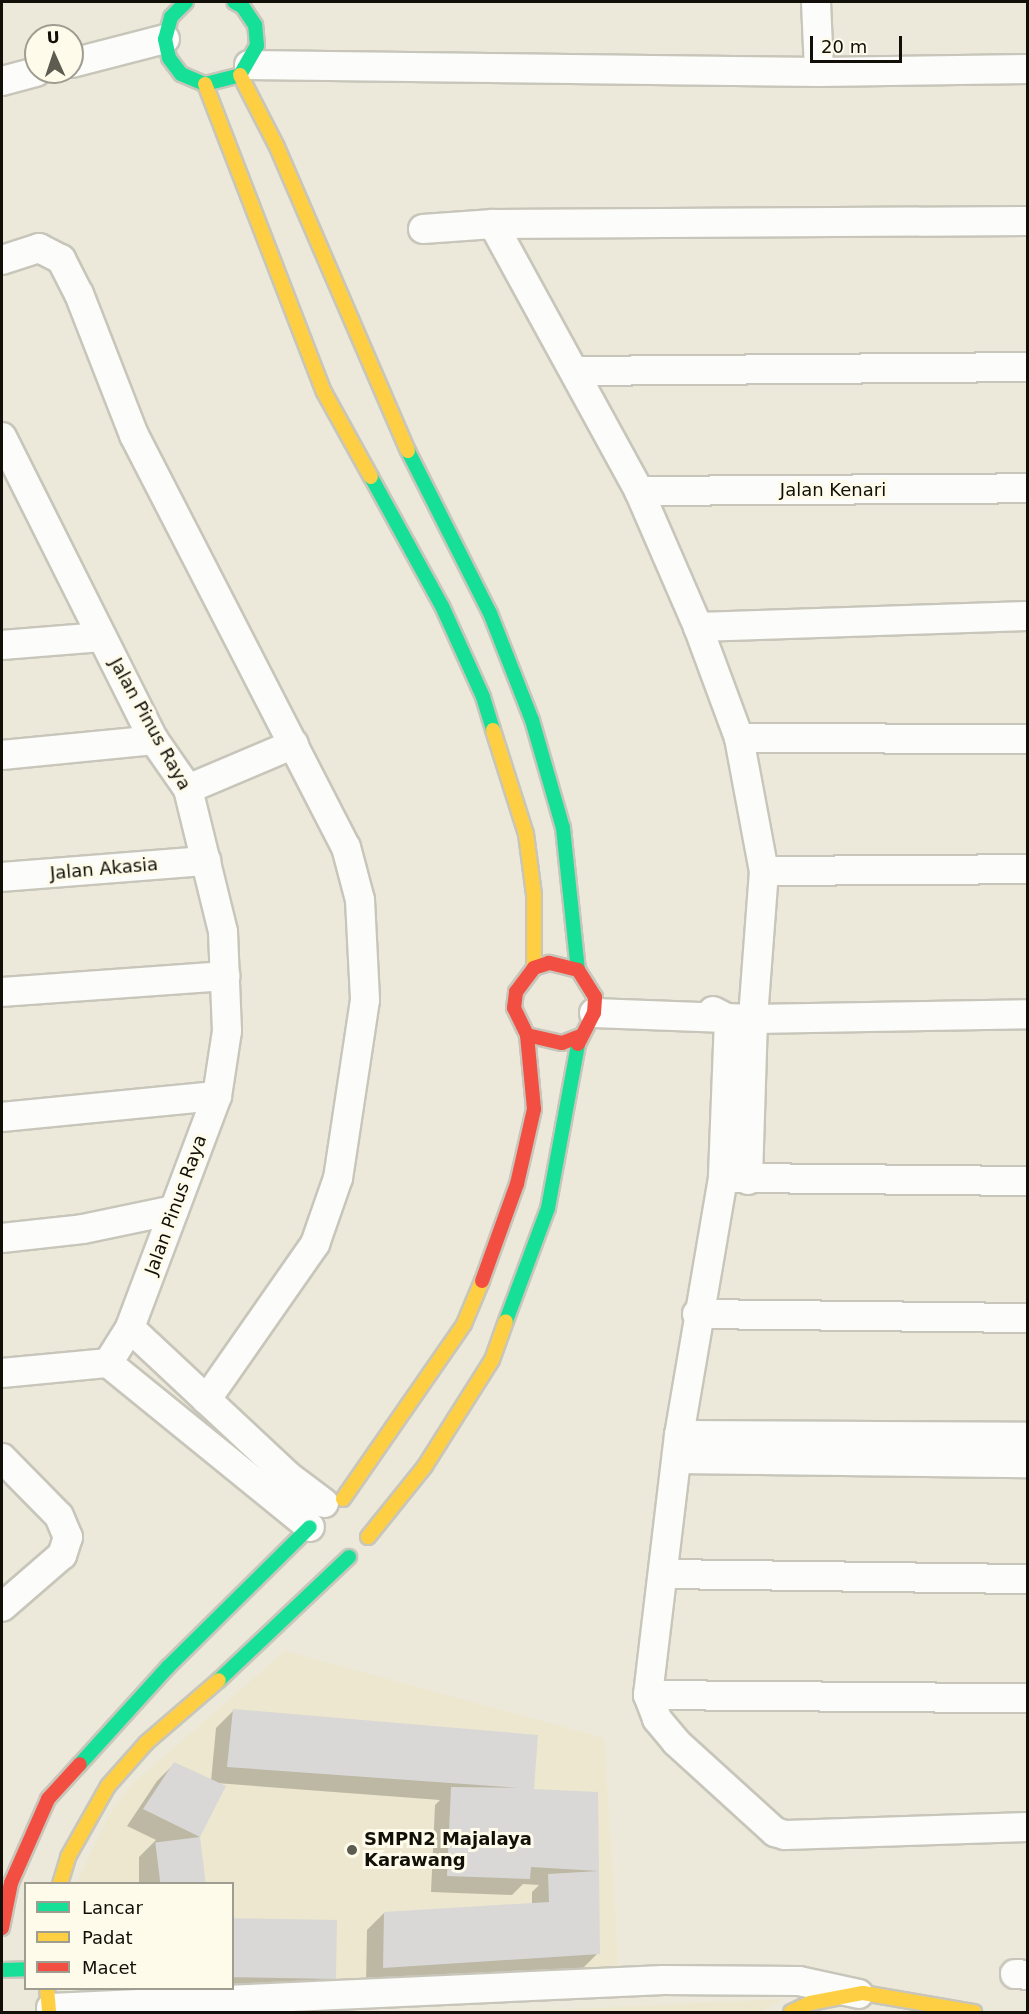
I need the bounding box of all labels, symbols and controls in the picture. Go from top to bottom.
north arrow [24,24,84,84]
scale bar [813,24,904,62]
text: U [46,28,60,47]
text: 20 m [821,36,867,57]
street label: Jalan Kenari [780,479,886,501]
street label: Jalan Pinus Raya [105,654,195,794]
street label: Jalan Akasia [49,854,159,884]
street label: Jalan Pinus Raya [141,1132,211,1278]
place label: SMPN2 Majalaya Karawang [364,1829,532,1872]
marker: SMPN2 Majalaya Karawang [345,1843,359,1857]
legend [24,1882,234,1990]
text: Lancar [82,1897,143,1918]
text: Padat [82,1927,133,1948]
text: Macet [82,1957,137,1978]

